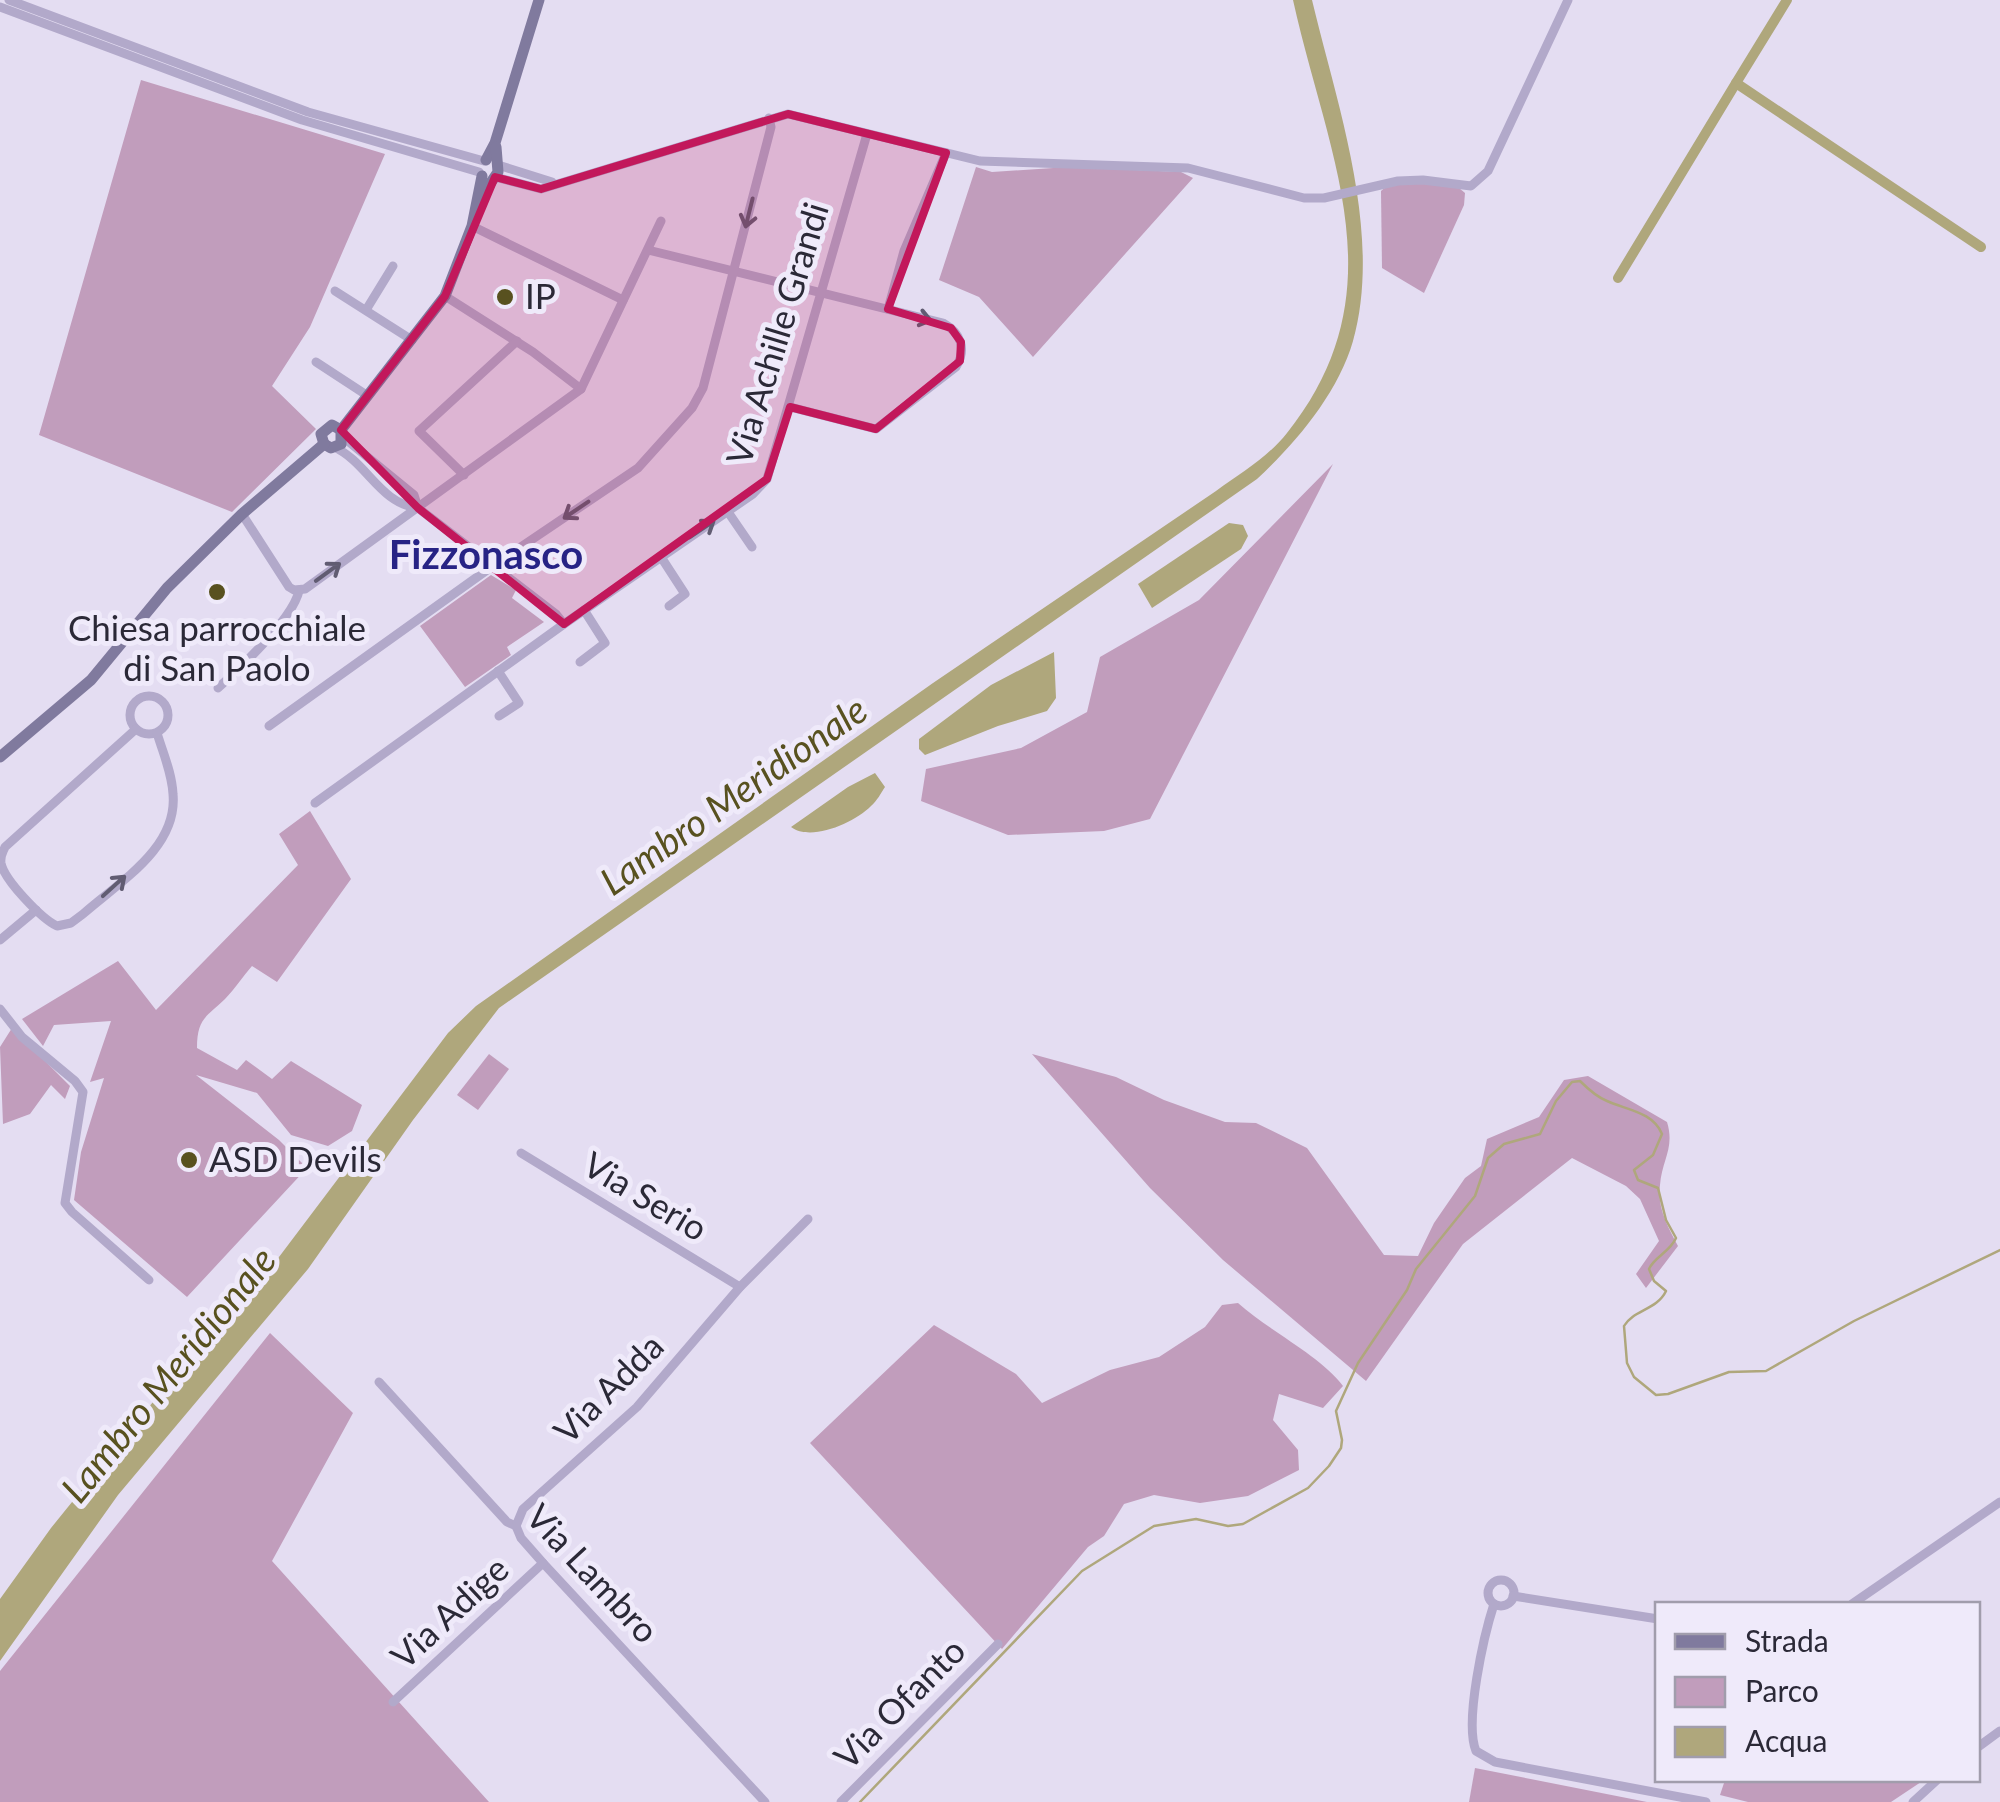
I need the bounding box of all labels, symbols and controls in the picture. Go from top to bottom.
street label: Via Achille Grandi [716,197,836,470]
one-way arrow [739,197,758,228]
place label: IP [525,274,556,316]
marker: IP [494,286,516,308]
one-way arrow [900,309,932,327]
one-way arrow [563,500,590,520]
one-way arrow [688,519,716,540]
district label: Fizzonasco [389,530,583,578]
one-way arrow [314,562,341,583]
marker: Chiesa parrocchiale di San Paolo [206,581,228,603]
place label: Chiesa parrocchiale di San Paolo [68,606,366,688]
water label: Lambro Meridionale [591,685,875,903]
one-way arrow [101,875,126,898]
place label: ASD Devils [209,1137,382,1179]
street label: Via Serio [577,1142,715,1249]
marker: ASD Devils [178,1149,200,1171]
water label: Lambro Meridionale [51,1237,284,1511]
street label: Via Adda [544,1324,671,1451]
street label: Via Lambro [519,1495,668,1651]
street label: Via Adige [381,1547,516,1676]
legend [1655,1602,1980,1782]
text: Strada [1745,1622,1829,1658]
street label: Via Ofanto [825,1629,973,1777]
text: Parco [1745,1672,1819,1708]
text: Acqua [1745,1722,1827,1758]

